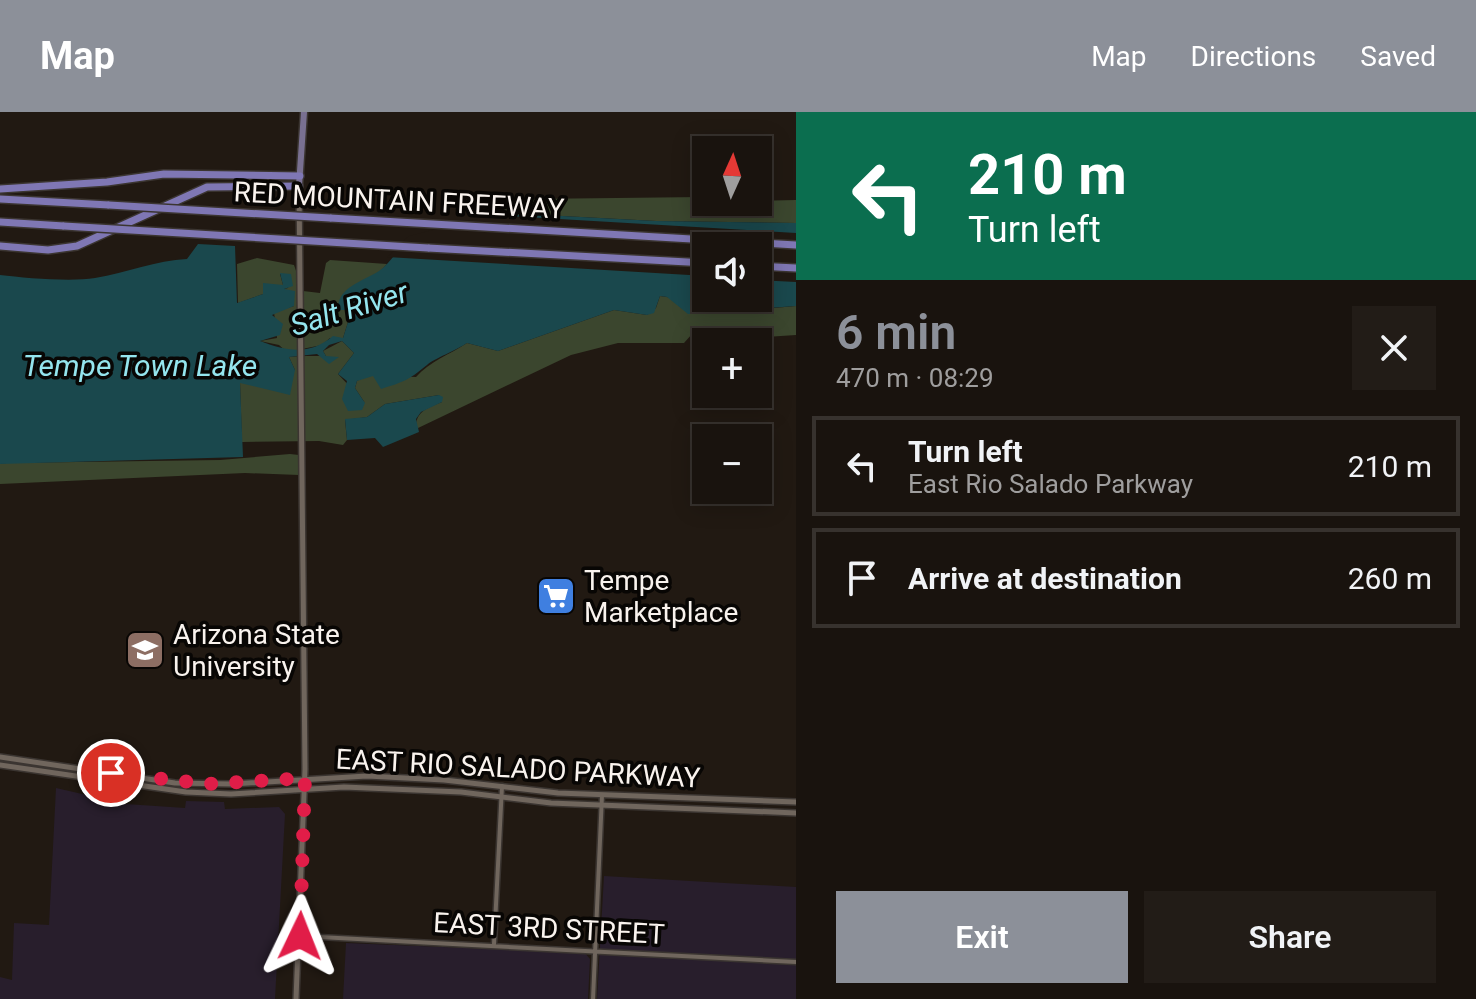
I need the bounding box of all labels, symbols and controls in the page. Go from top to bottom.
text: Map [40,34,115,78]
text: Map [1091,40,1147,73]
text: Directions [1191,40,1316,73]
text: Saved [1360,40,1436,73]
north arrow [692,136,772,216]
map controls [692,136,772,504]
text: 210 m [968,142,1127,208]
icon: left [836,144,940,248]
street label: RED MOUNTAIN FREEWAY [233,175,565,226]
text: Turn left [968,209,1101,251]
button: sound [692,232,772,312]
water label: Salt River [286,274,413,343]
text: 6 min [836,304,956,361]
button: close [1352,306,1436,390]
button: + [692,328,772,408]
water label: Tempe Town Lake [23,348,257,383]
text: 470 m · 08:29 [836,363,994,393]
button: − [692,424,772,504]
text: Turn left [908,434,1023,469]
icon: left [840,444,884,488]
text: 210 m [1348,449,1432,484]
text: East Rio Salado Parkway [908,469,1193,499]
icon: arrive [840,556,884,600]
text: Arrive at destination [908,561,1182,596]
text: 260 m [1348,561,1432,596]
place label: Tempe Marketplace [584,564,738,629]
supermarket icon: Tempe Marketplace [535,575,577,617]
place label: Arizona State University [173,618,340,683]
school or university icon: Arizona State University [124,629,166,671]
pin [77,739,145,807]
street label: EAST RIO SALADO PARKWAY [335,742,701,795]
icon: arrive [89,751,133,795]
button: Exit [836,891,1128,983]
button: Share [1144,891,1436,983]
position arrow [258,894,342,978]
street label: EAST 3RD STREET [432,906,666,951]

